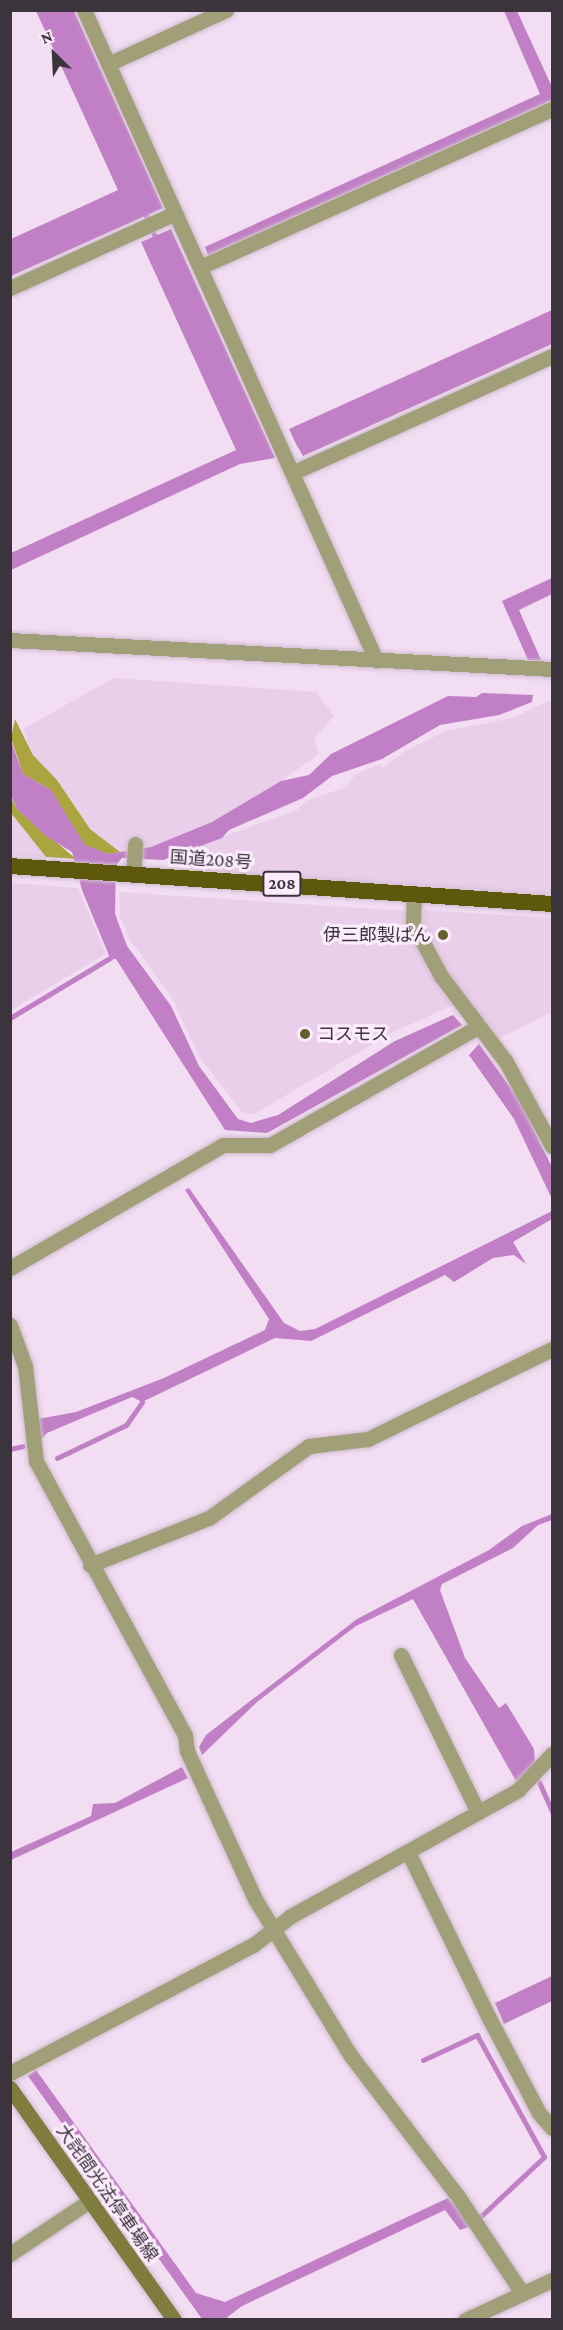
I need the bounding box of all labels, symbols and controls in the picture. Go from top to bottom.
north arrow [24,24,84,84]
text: N [38,27,55,47]
street label: 国道208号 [169,846,253,874]
road number: 208 [261,871,303,897]
place label: 伊三郎製ぱん [323,924,431,946]
marker: 伊三郎製ぱん [436,928,450,942]
place label: コスモス [317,1023,389,1045]
marker: コスモス [298,1027,312,1041]
street label: 大詫間光法停車場線 [52,2120,162,2266]

